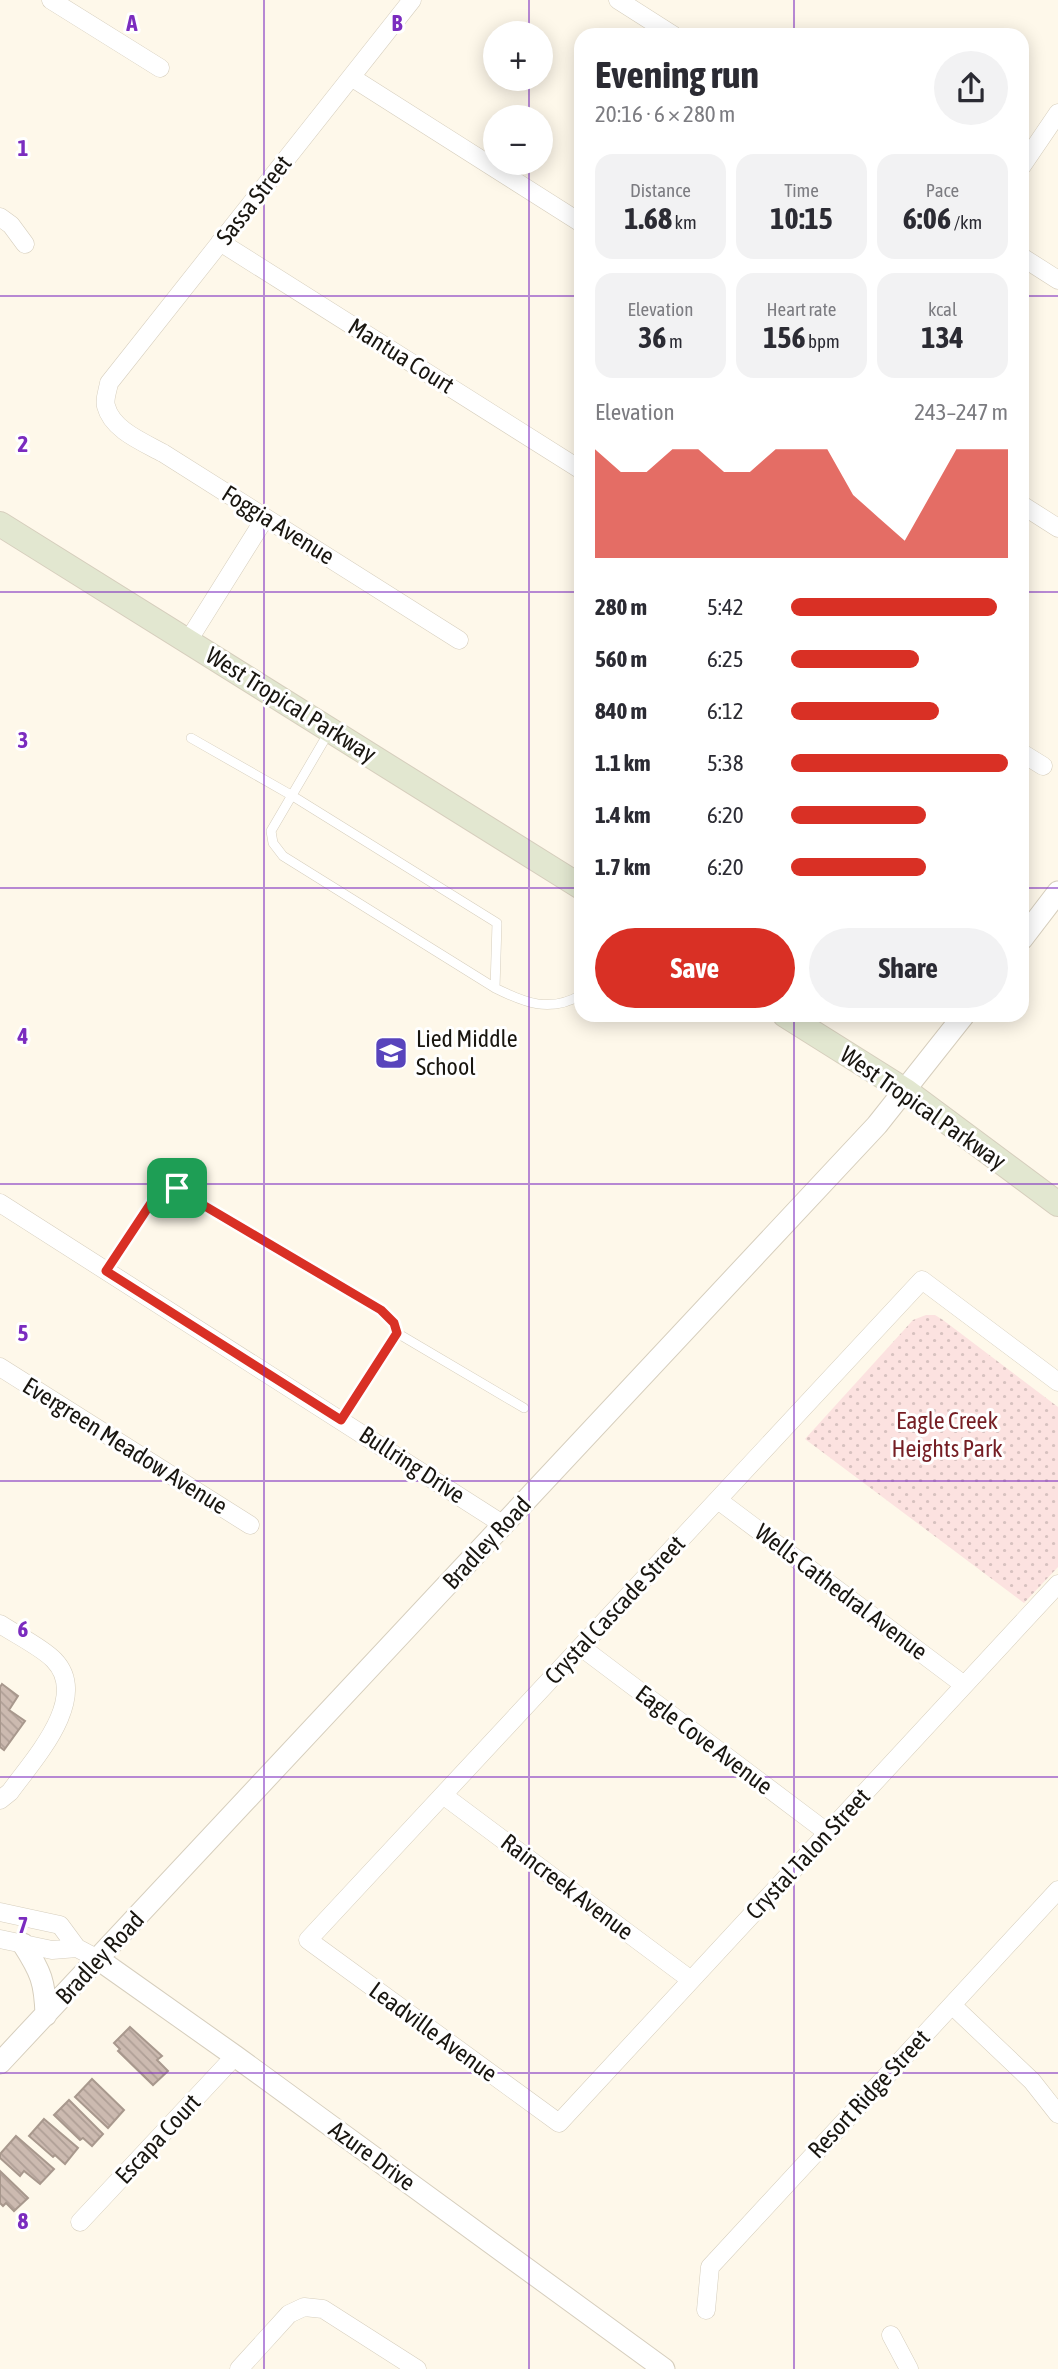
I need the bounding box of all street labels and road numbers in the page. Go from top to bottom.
street label: Sassa Street [211,150,297,249]
street label: Mantua Court [344,313,459,399]
street label: Foggia Avenue [217,479,339,570]
street label: West Tropical Parkway [201,641,381,768]
street label: West Tropical Parkway [835,1040,1011,1175]
street label: Evergreen Meadow Avenue [18,1372,232,1519]
street label: Bullring Drive [355,1421,470,1509]
street label: Bradley Road [437,1491,536,1594]
street label: Wells Cathedral Avenue [750,1518,933,1665]
street label: Crystal Cascade Street [539,1530,690,1689]
street label: Eagle Cove Avenue [631,1679,778,1800]
street label: Crystal Talon Street [740,1783,875,1925]
street label: Raincreek Avenue [496,1828,639,1945]
street label: Bradley Road [50,1906,149,2009]
street label: Leadville Avenue [364,1976,502,2087]
street label: Resort Ridge Street [802,2024,935,2163]
street label: Escapa Court [110,2088,206,2189]
street label: Azure Drive [324,2115,421,2196]

